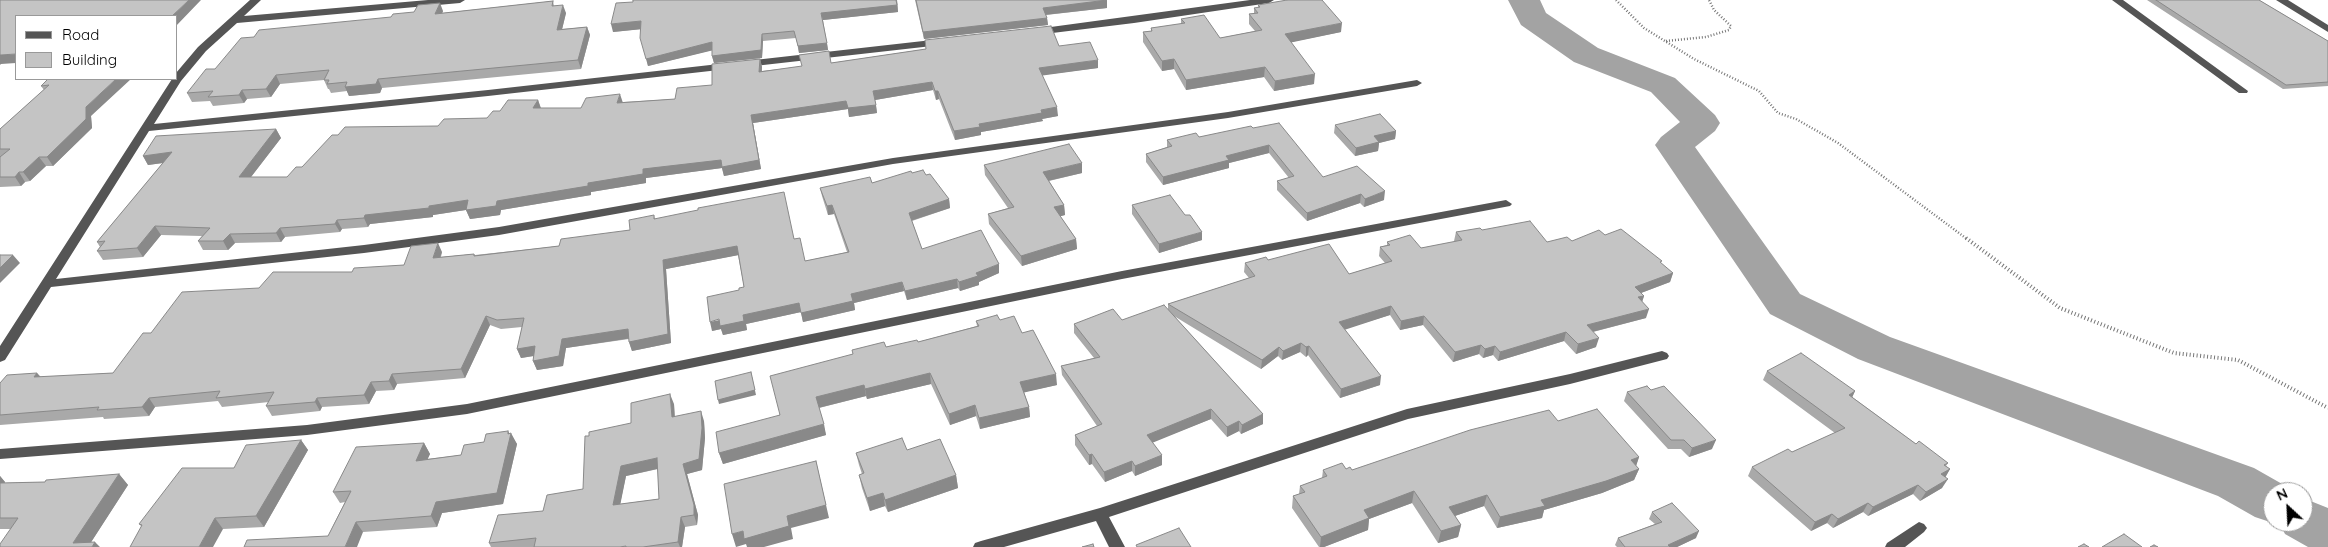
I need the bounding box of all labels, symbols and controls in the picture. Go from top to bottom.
legend [15,15,178,80]
text: Road [62,25,99,44]
text: Building [62,50,117,69]
north arrow [2263,482,2313,532]
text: N [2274,484,2291,505]

